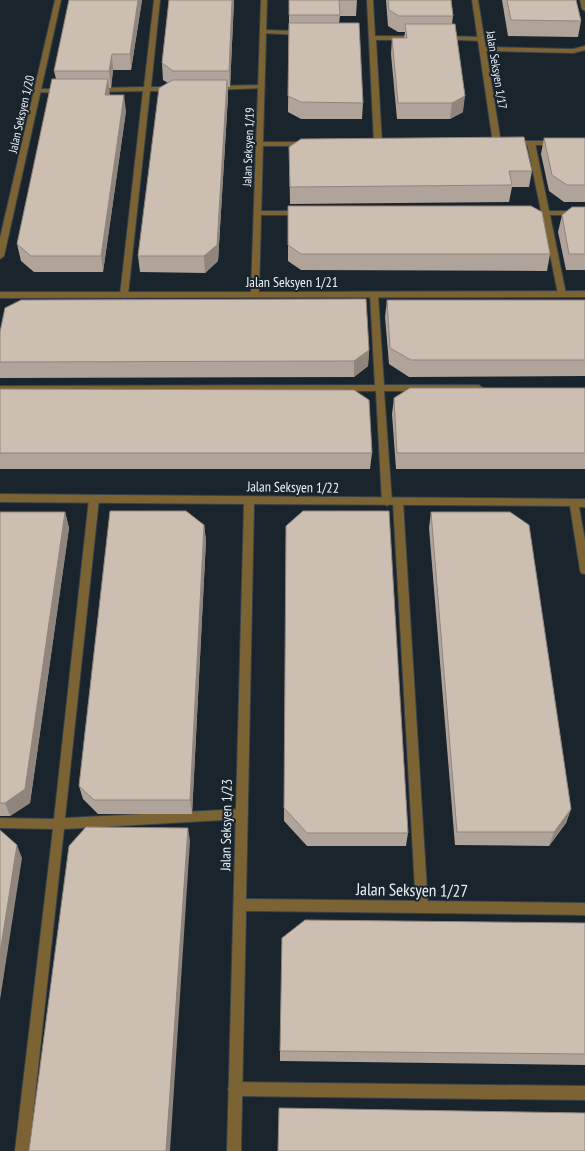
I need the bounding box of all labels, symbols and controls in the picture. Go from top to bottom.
street label: Jalan Seksyen 1/17 [483,29,511,110]
street label: Jalan Seksyen 1/20 [5,74,37,155]
street label: Jalan Seksyen 1/19 [239,107,257,188]
street label: Jalan Seksyen 1/21 [245,273,338,291]
street label: Jalan Seksyen 1/22 [246,477,339,497]
street label: Jalan Seksyen 1/23 [216,779,236,872]
street label: Jalan Seksyen 1/27 [355,878,468,902]

